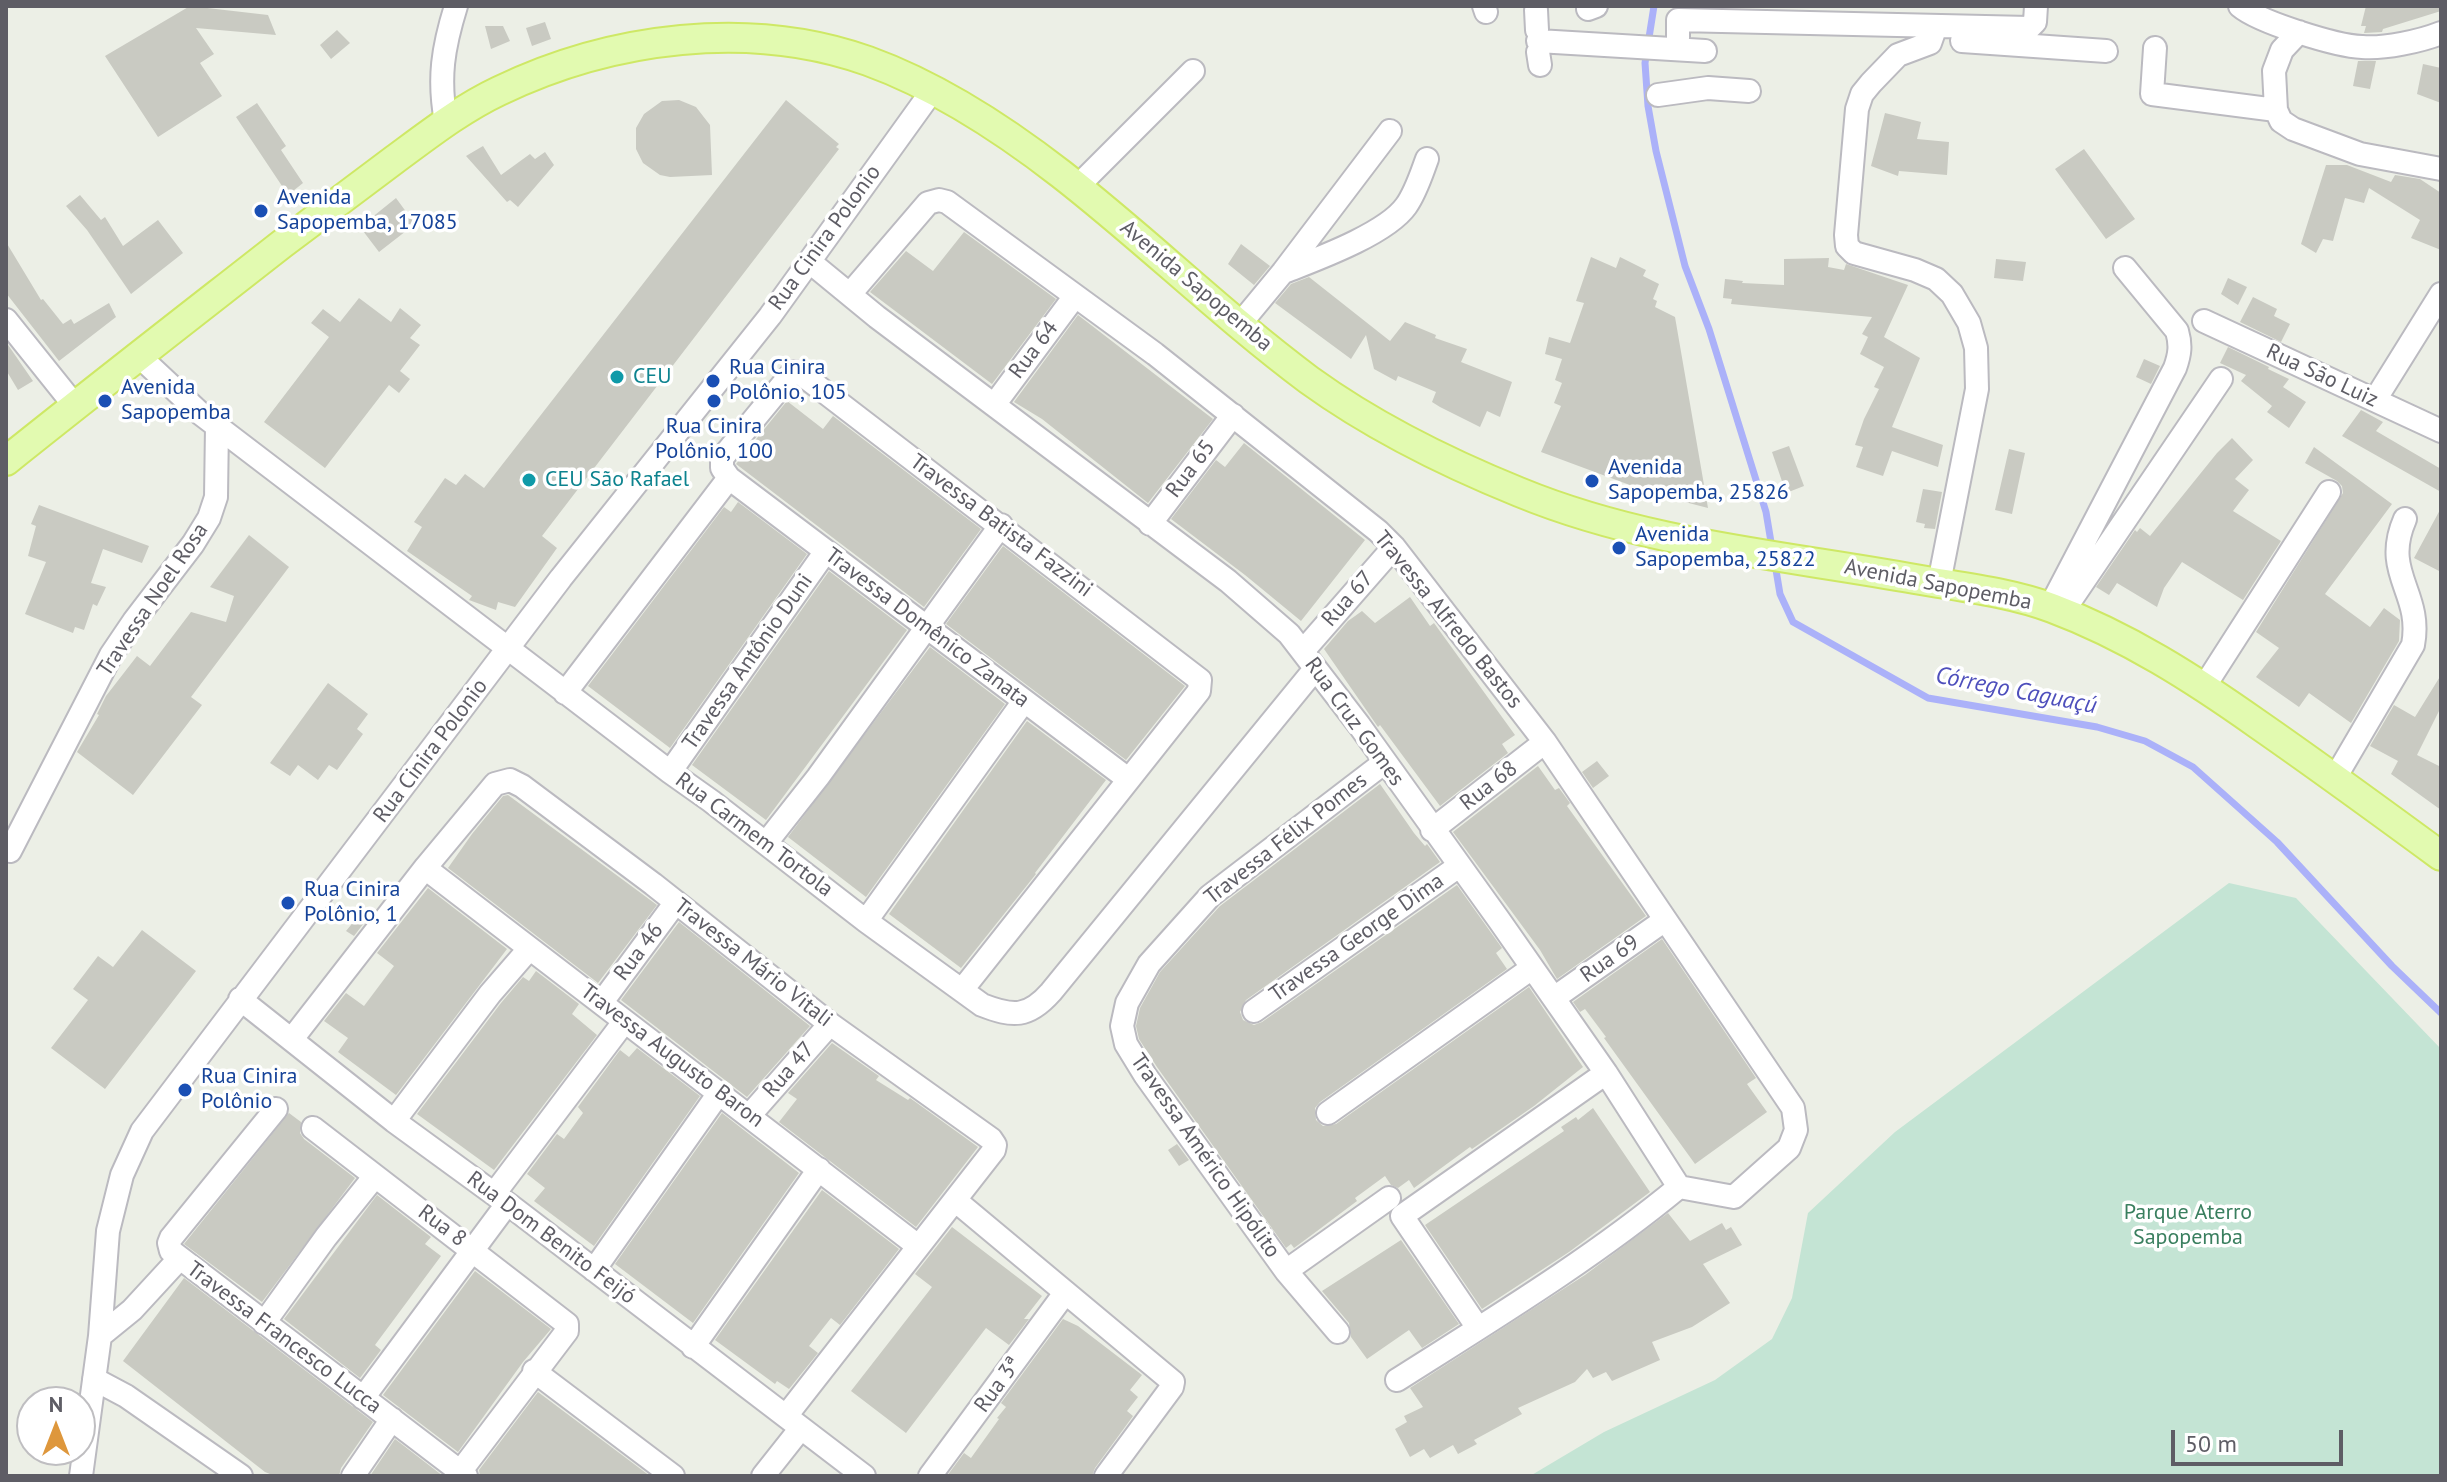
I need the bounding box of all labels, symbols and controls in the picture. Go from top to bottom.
street label: Rua Cinira Polonio [763,160,887,316]
place label: Avenida Sapopemba, 17085 [277,185,458,236]
marker: Avenida Sapopemba, 17085 [252,202,270,220]
street label: Avenida Sapopemba [1115,215,1277,357]
street label: Rua 64 [1004,316,1064,384]
street label: Rua São Luiz [2262,339,2382,413]
place label: Rua Cinira Polônio, 105 [729,355,847,406]
place label: CEU [633,364,672,390]
marker: CEU [608,368,626,386]
marker: Rua Cinira Polônio, 105 [704,372,722,390]
place label: Avenida Sapopemba [121,375,231,426]
marker: Avenida Sapopemba [96,392,114,410]
marker: Rua Cinira Polônio, 100 [705,392,723,410]
place label: Rua Cinira Polônio, 100 [655,414,773,466]
street label: Rua 65 [1161,435,1221,503]
street label: Travessa Batista Fazzini [905,449,1097,603]
place label: Avenida Sapopemba, 25826 [1608,455,1789,506]
place label: CEU São Rafael [545,467,689,493]
marker: CEU São Rafael [520,471,538,489]
marker: Avenida Sapopemba, 25826 [1583,472,1601,490]
street label: Travessa Noel Rosa [92,518,214,682]
place label: Avenida Sapopemba, 25822 [1635,522,1816,574]
street label: Travessa Alfredo Bastos [1368,526,1528,714]
marker: Avenida Sapopemba, 25822 [1610,539,1628,557]
street label: Travessa Domênico Zanata [820,543,1034,713]
street label: Avenida Sapopemba [1842,554,2034,616]
street label: Rua 67 [1317,566,1379,632]
street label: Travessa Antônio Duni [677,569,819,755]
street label: Rua Cruz Gomes [1299,653,1409,791]
water label: Córrego Caguaçú [1933,661,2099,721]
street label: Rua Cinira Polonio [368,674,494,828]
street label: Rua 68 [1455,755,1523,817]
street label: Rua Carmem Tortola [670,767,838,903]
street label: Travessa Félix Pomes [1200,767,1372,911]
street label: Travessa George Dima [1265,868,1449,1008]
place label: Rua Cinira Polônio, 1 [304,877,400,928]
street label: Travessa Mário Vitali [669,893,837,1033]
marker: Rua Cinira Polônio, 1 [279,894,297,912]
street label: Rua 46 [609,918,669,986]
street label: Rua 69 [1576,929,1644,989]
street label: Travessa Augusto Baron [575,978,769,1134]
street label: Rua 47 [758,1037,820,1103]
street label: Travessa Américo Hipólito [1124,1049,1286,1263]
place label: Rua Cinira Polônio [201,1064,297,1116]
marker: Rua Cinira Polônio [176,1081,194,1099]
street label: Rua Dom Benito Feijó [461,1166,641,1310]
street label: Rua 8 [413,1199,471,1253]
park label: Parque Aterro Sapopemba [2124,1200,2252,1252]
street label: Travessa Francesco Lucca [181,1256,387,1420]
street label: Rua 3ª [969,1352,1027,1418]
north arrow [16,1386,96,1466]
text: N [49,1390,63,1418]
scale bar [2175,1414,2347,1464]
text: 50 m [2185,1428,2237,1459]

